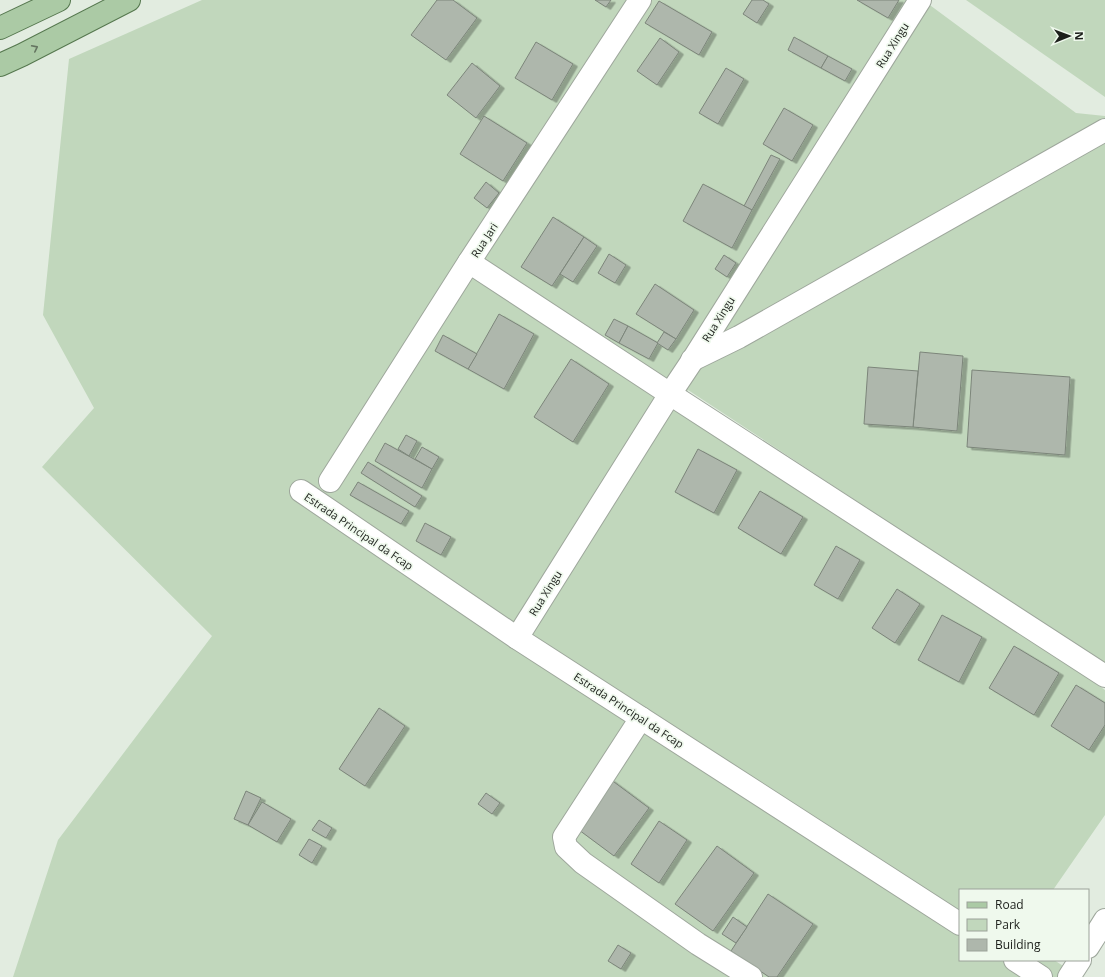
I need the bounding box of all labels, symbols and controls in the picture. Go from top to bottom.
north arrow [1049,16,1089,56]
street label: Rua Xingu [872,19,912,71]
text: N [1072,31,1087,40]
one-way arrow [31,46,38,53]
street label: Rua Jari [467,220,501,260]
street label: Rua Xingu [698,293,738,345]
street label: Estrada Principal da Fcap [302,489,417,573]
street label: Rua Xingu [525,567,565,619]
street label: Estrada Principal da Fcap [571,669,687,751]
legend [959,889,1089,961]
text: Road [995,896,1024,913]
text: Park [995,916,1021,933]
text: Building [995,936,1041,953]

